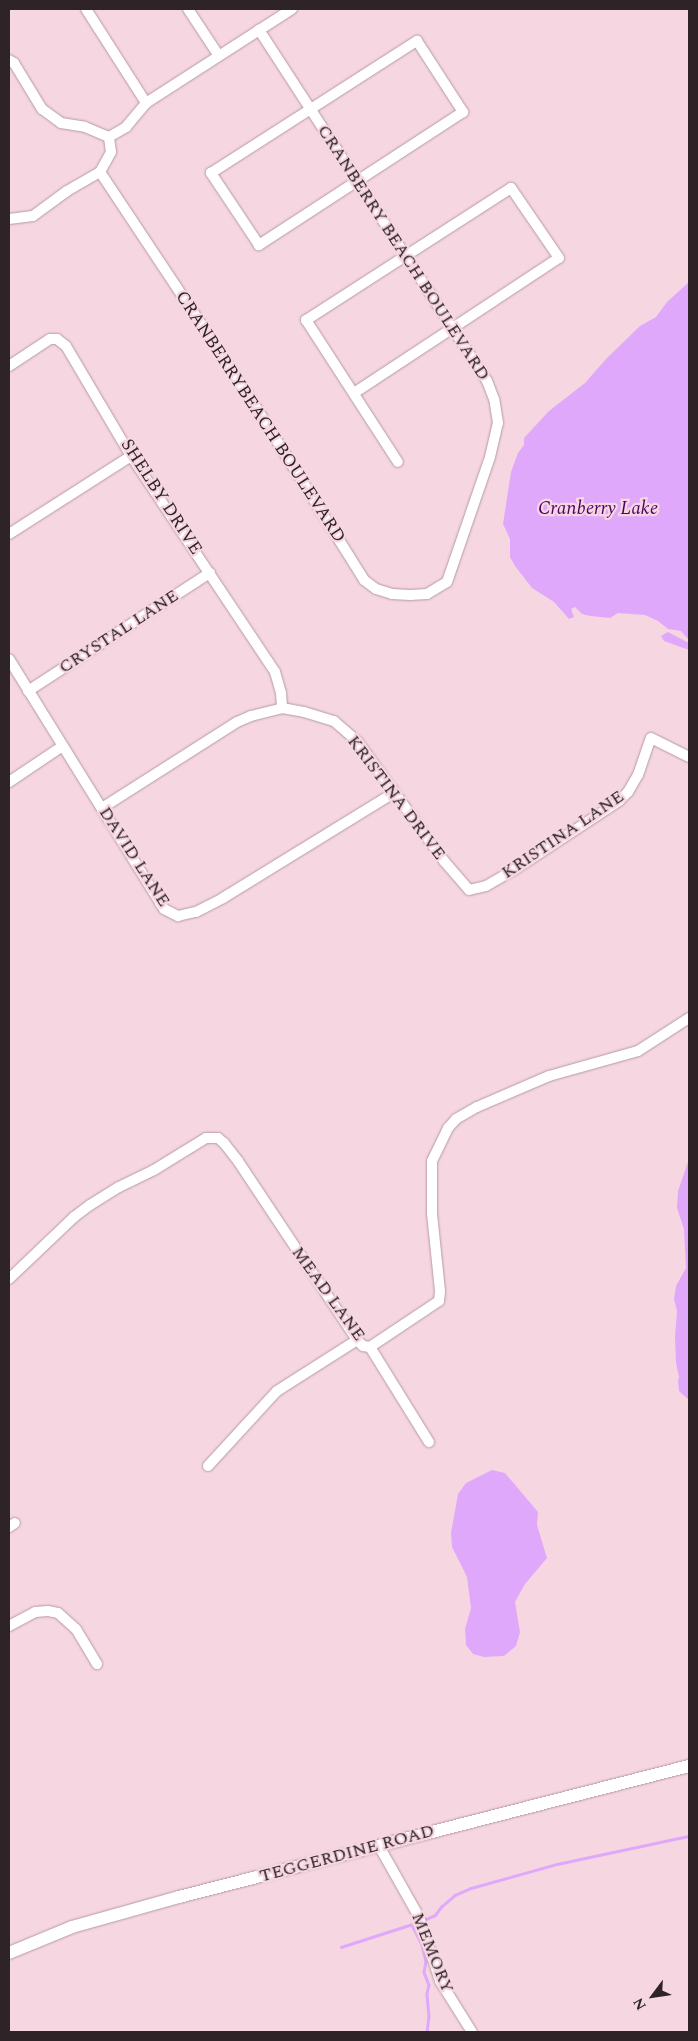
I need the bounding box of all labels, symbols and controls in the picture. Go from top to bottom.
street label: CRANBERRY BEACH BOULEVARD [312,121,494,385]
street label: CRANBERRYBEACH BOULEVARD [170,287,350,547]
street label: SHELBY DRIVE [116,435,206,559]
water label: Cranberry Lake [538,498,658,520]
street label: CRYSTAL LANE [55,585,183,679]
street label: KRISTINA DRIVE [342,731,450,865]
street label: KRISTINA LANE [498,786,628,884]
street label: DAVID LANE [94,803,174,911]
street label: MEAD LANE [287,1243,369,1345]
street label: TEGGERDINE ROAD [257,1820,437,1888]
street label: MEMORY [406,1910,458,1996]
north arrow [628,1971,678,2021]
text: N [628,1994,652,2014]

